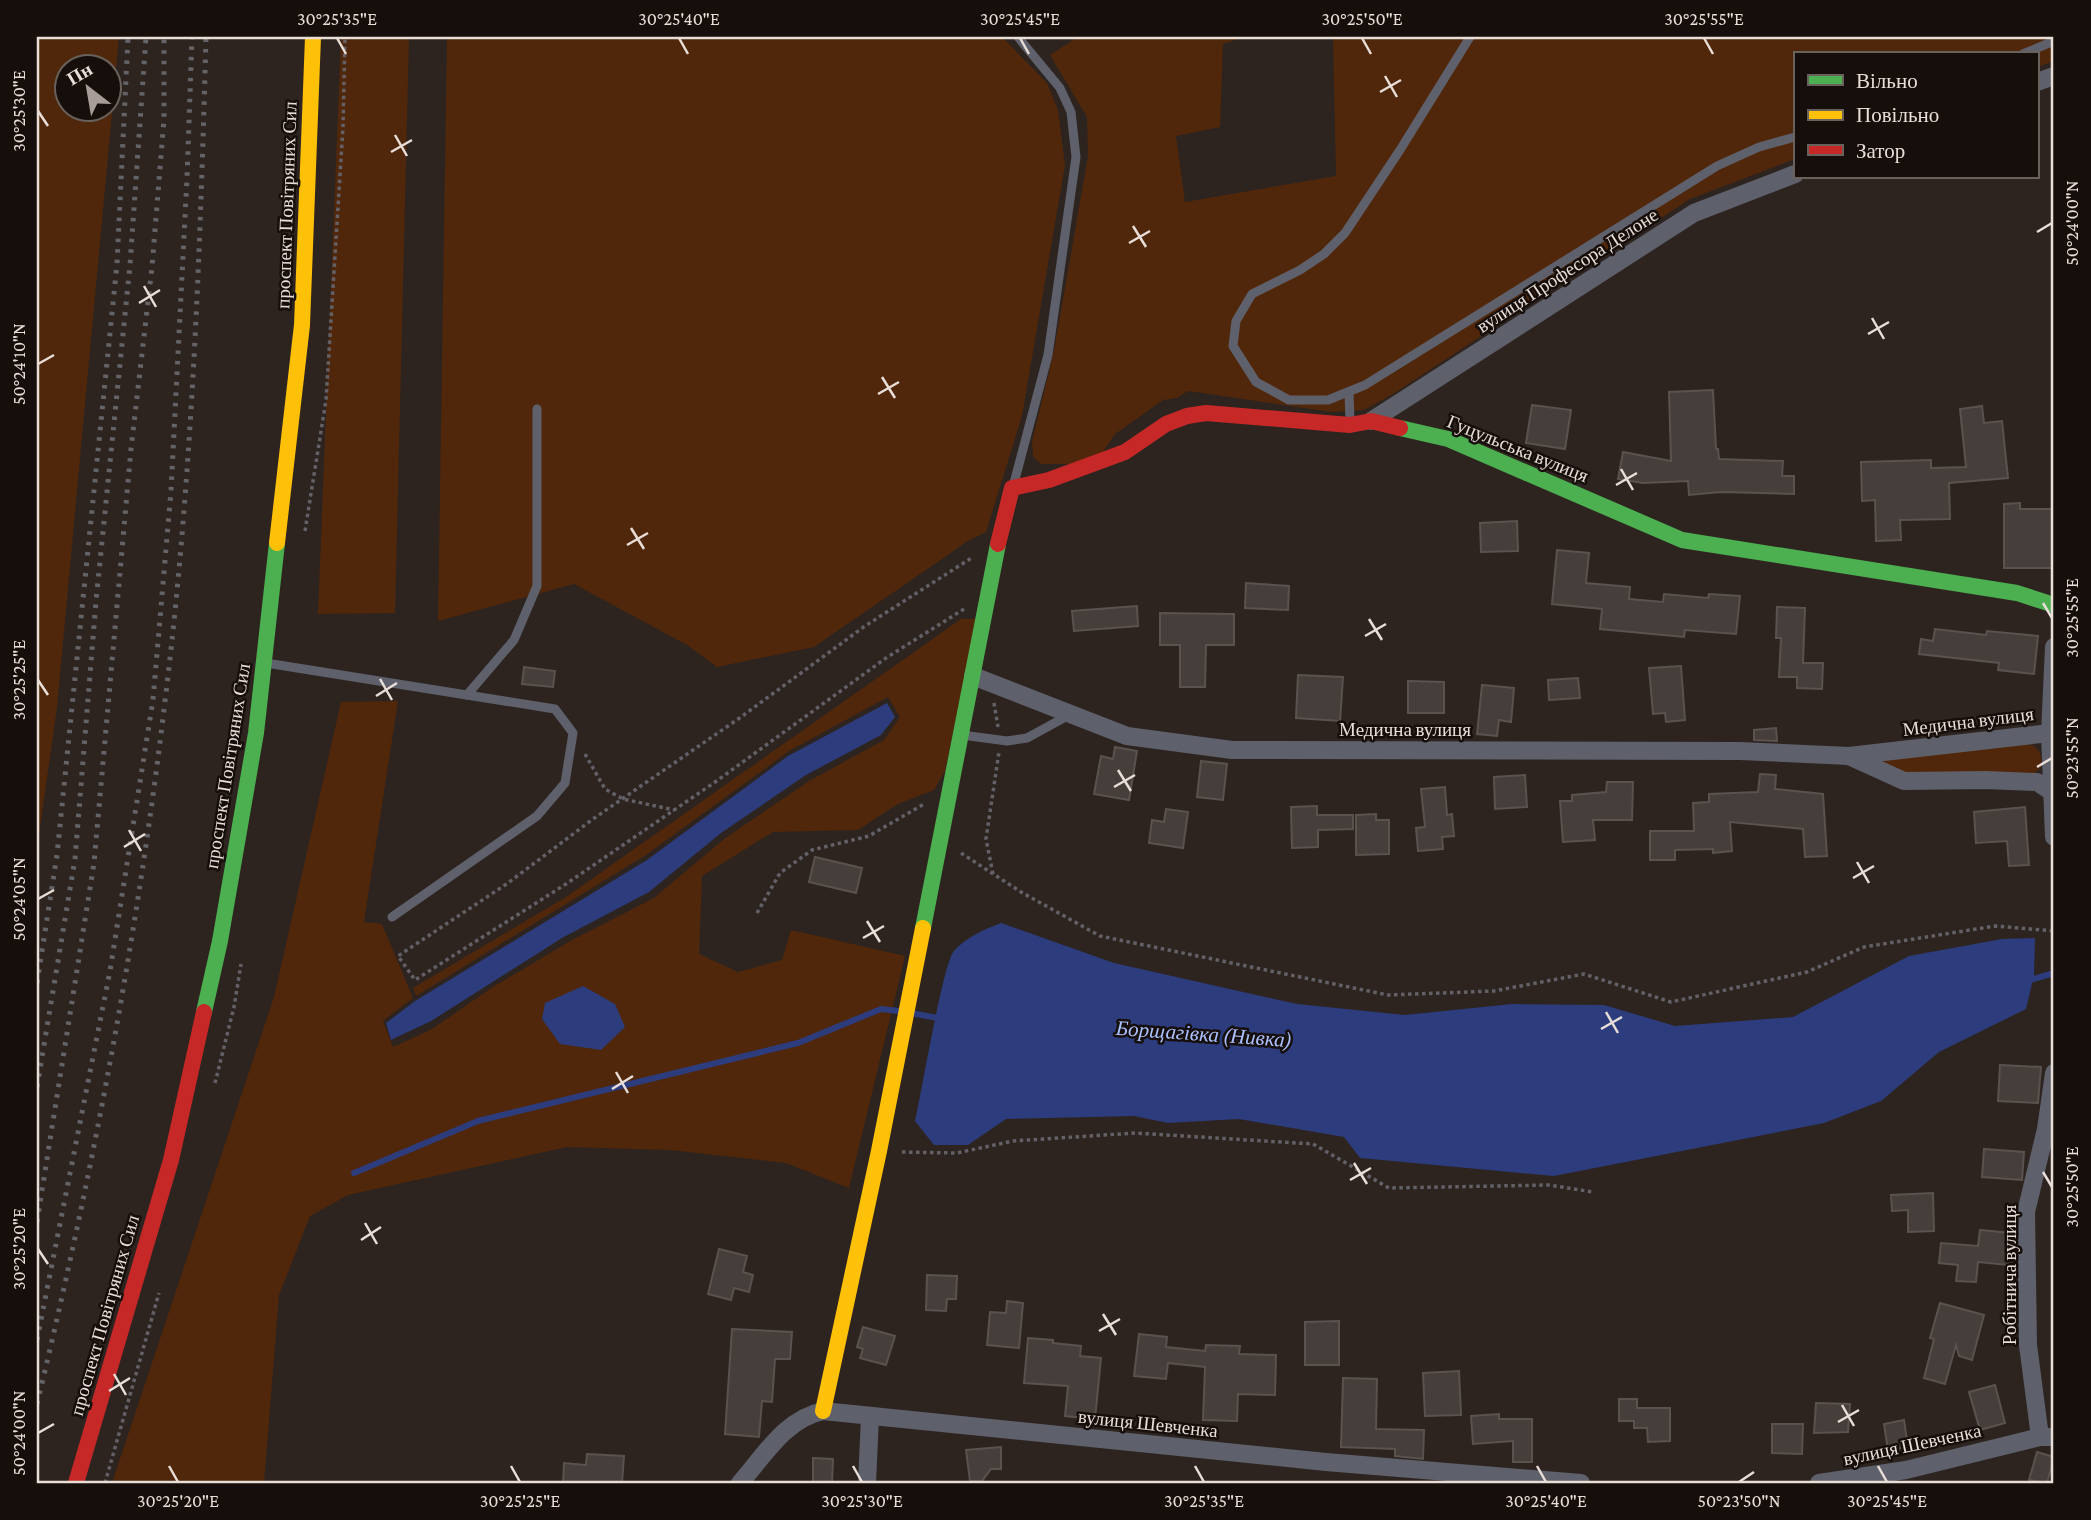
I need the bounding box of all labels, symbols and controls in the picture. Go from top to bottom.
text: 30°25'35"E [297,9,377,29]
text: 30°25'40"E [638,9,720,29]
text: 30°25'45"E [980,9,1060,29]
text: 30°25'50"E [1321,9,1403,29]
text: 30°25'55"E [1664,9,1744,29]
north arrow [52,52,122,122]
legend [1794,52,2038,178]
text: Пн [63,58,96,89]
text: Вільно [1856,69,1918,93]
text: 30°25'30"E [9,70,29,152]
street label: проспект Повітряних Сил [272,100,301,309]
text: Повільно [1856,103,1939,127]
text: Затор [1856,139,1905,163]
text: 50°24'00"N [2062,180,2082,266]
street label: вулиця Професора Делоне [1473,204,1662,337]
text: 50°24'10"N [9,323,29,405]
street label: Гуцульська вулиця [1444,411,1592,486]
text: 30°25'55"E [2062,578,2082,658]
text: 30°25'25"E [9,640,29,720]
street label: проспект Повітряних Сил [201,661,254,870]
street label: Медична вулиця [1901,703,2035,740]
text: 50°23'55"N [2062,717,2082,799]
street label: Медична вулиця [1339,719,1471,740]
text: 50°24'05"N [9,857,29,941]
water label: Борщагівка (Нивка) [1114,1016,1293,1052]
text: 30°25'50"E [2062,1146,2082,1228]
street label: Робітнича вулиця [1999,1205,2020,1345]
text: 30°25'20"E [9,1208,29,1290]
street label: проспект Повітряних Сил [66,1212,143,1418]
text: 50°24'00"N [9,1390,29,1476]
street label: вулиця Шевченка [1077,1406,1219,1441]
street label: вулиця Шевченка [1841,1419,1984,1469]
text: 30°25'20"E [137,1491,219,1511]
text: 30°25'25"E [480,1491,560,1511]
text: 30°25'30"E [821,1491,903,1511]
text: 30°25'35"E [1164,1491,1244,1511]
text: 30°25'40"E [1505,1491,1587,1511]
text: 50°23'50"N [1697,1491,1781,1511]
text: 30°25'45"E [1847,1491,1927,1511]

